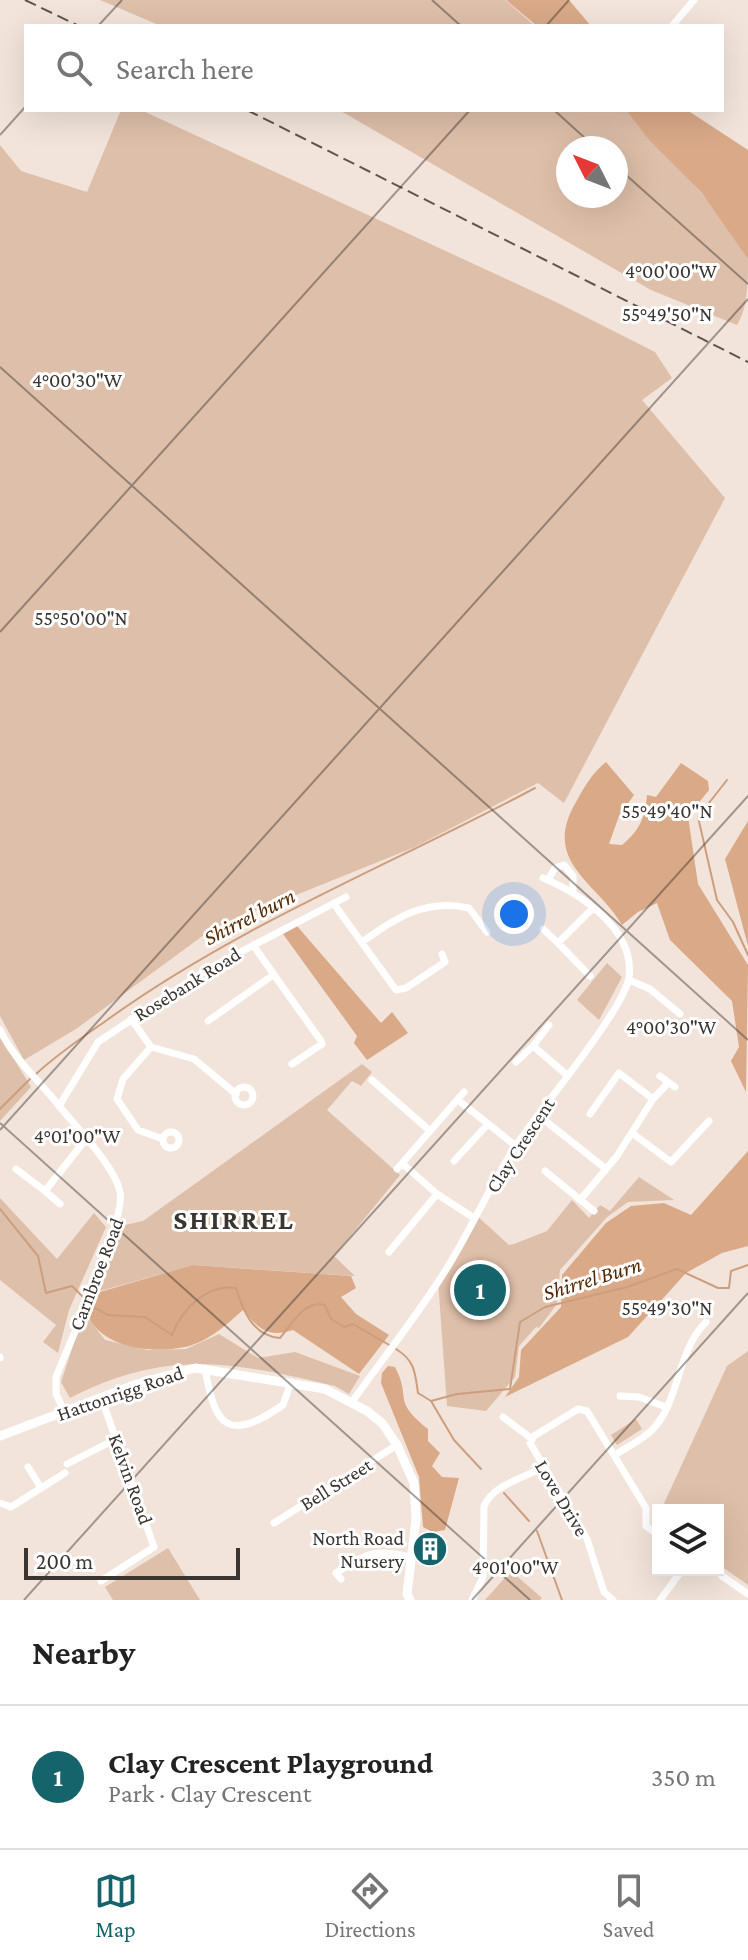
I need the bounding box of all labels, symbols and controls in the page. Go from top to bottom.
search box [24,24,724,112]
icon: search [52,46,96,90]
text: Search here [116,52,254,85]
north arrow [556,136,628,208]
text: 4°00'00"W [625,260,718,282]
text: 55°49'50"N [622,303,712,325]
text: 4°00'30"W [32,369,123,391]
text: 55°50'00"N [34,607,128,629]
text: 55°49'40"N [621,800,713,822]
water label: Shirrel burn [199,883,299,950]
your location [494,894,534,934]
street label: Rosebank Road [130,942,245,1026]
text: 4°00'30"W [626,1016,717,1038]
street label: Clay Crescent [481,1093,560,1197]
text: 4°01'00"W [34,1125,121,1147]
district label: SHIRREL [173,1204,295,1235]
street label: Carnbroe Road [64,1214,128,1333]
water label: Shirrel Burn [540,1252,644,1305]
pin: 1 [454,1260,506,1320]
text: 55°49'30"N [621,1297,713,1319]
street label: Hattonrigg Road [54,1361,187,1426]
street label: Kelvin Road [104,1431,158,1528]
street label: Bell Street [296,1453,376,1515]
street label: Love Drive [531,1456,593,1540]
map controls [652,1504,724,1576]
button: layers [652,1504,724,1576]
place label: North Road Nursery [312,1527,405,1573]
building icon: North Road Nursery [411,1530,449,1568]
scale bar [24,1544,240,1580]
text: 200 m [36,1549,93,1574]
text: 4°01'00"W [472,1556,559,1578]
text: Nearby [32,1634,135,1671]
text: Clay Crescent Playground [108,1746,433,1779]
text: 1 [53,1763,63,1792]
text: 350 m [651,1763,716,1792]
text: Park · Clay Crescent [108,1779,311,1808]
tab: Map [94,1869,138,1942]
tab: Directions [325,1869,416,1942]
tab: Saved [603,1869,654,1942]

